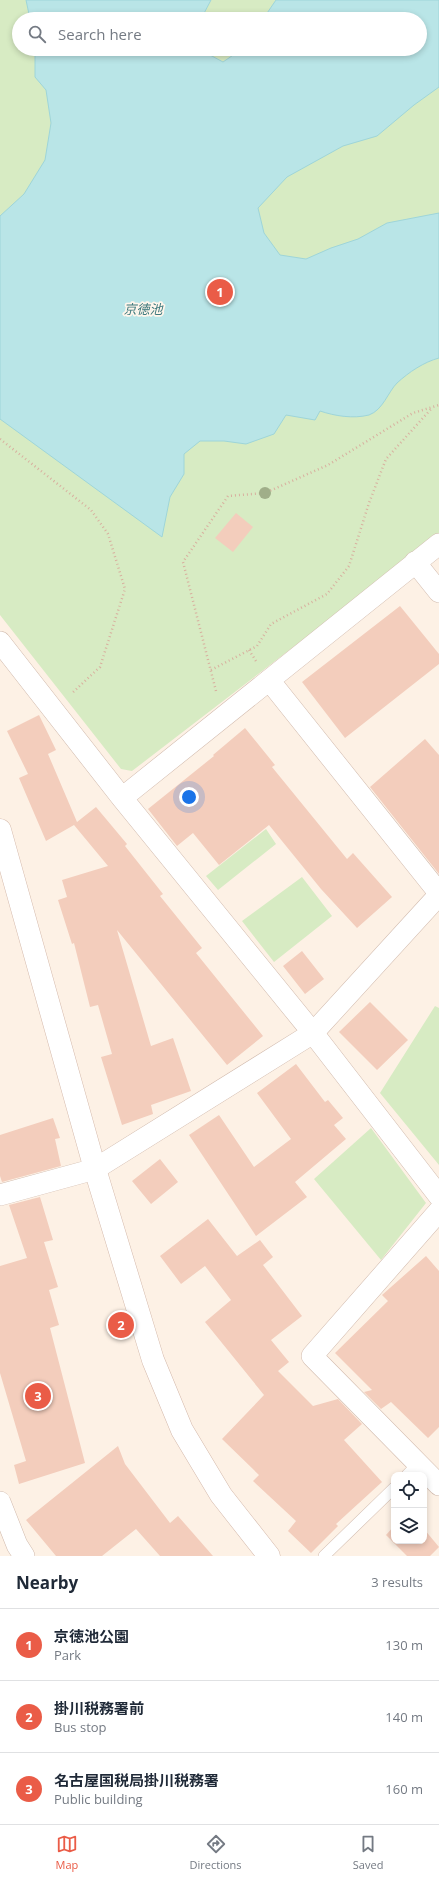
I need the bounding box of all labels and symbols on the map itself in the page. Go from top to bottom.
pin: 1 [207,277,233,307]
water label: 京徳池 [123,300,164,318]
your location [179,787,199,807]
pin: 2 [108,1310,134,1340]
pin: 3 [25,1381,51,1411]

